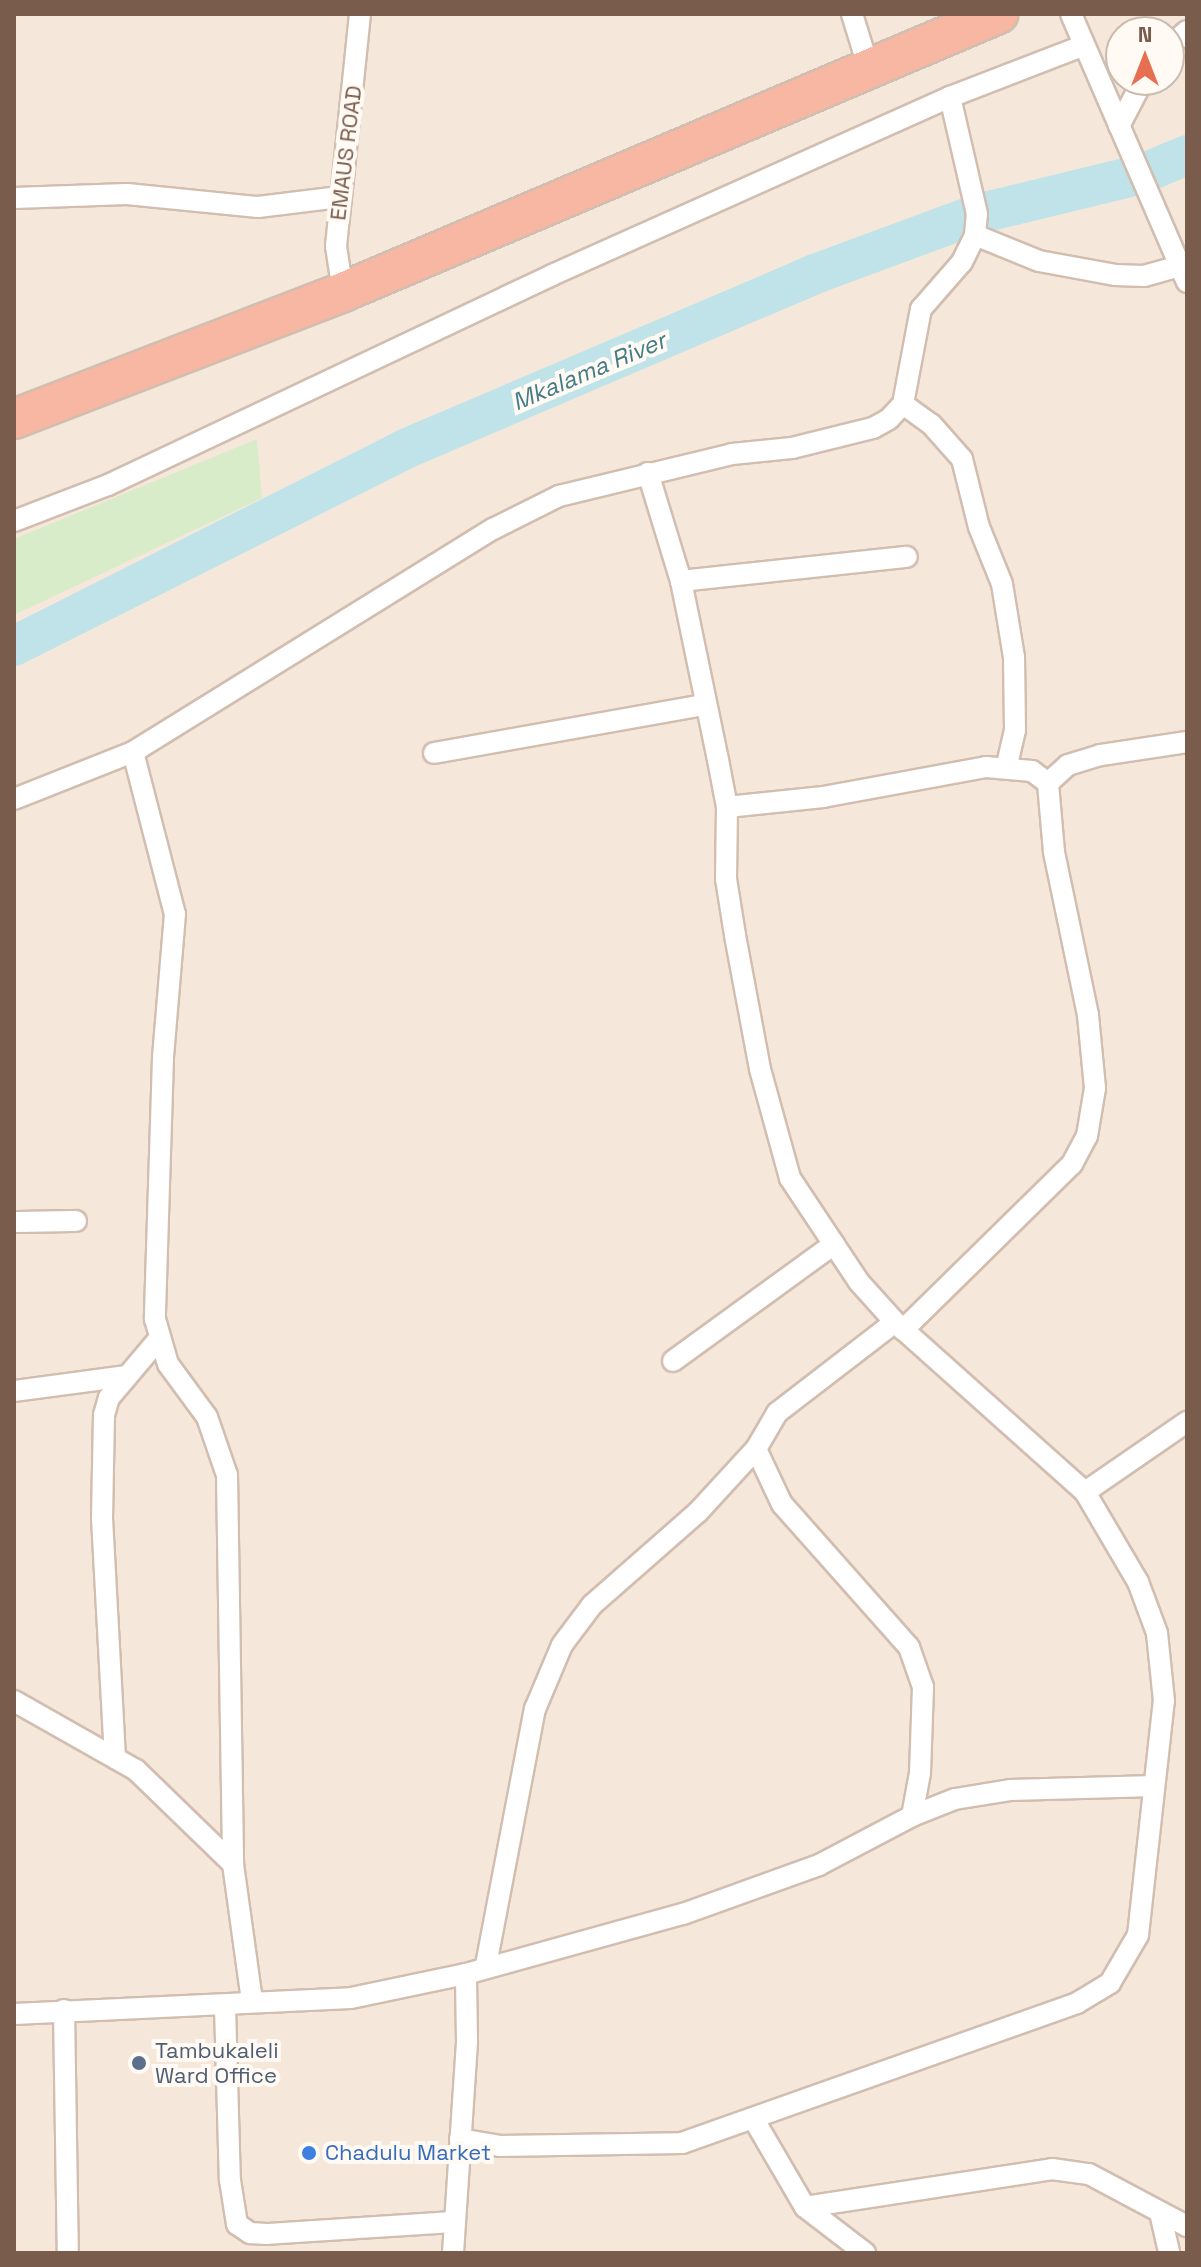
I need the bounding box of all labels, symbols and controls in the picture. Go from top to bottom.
north arrow [1105,16,1185,96]
text: N [1138,20,1152,48]
street label: EMAUS ROAD [325,84,367,222]
water label: Mkalama River [508,326,670,416]
place label: Tambukaleli Ward Office [155,2037,279,2088]
marker: Tambukaleli Ward Office [130,2054,148,2072]
place label: Chadulu Market [325,2140,491,2166]
marker: Chadulu Market [300,2144,318,2162]

